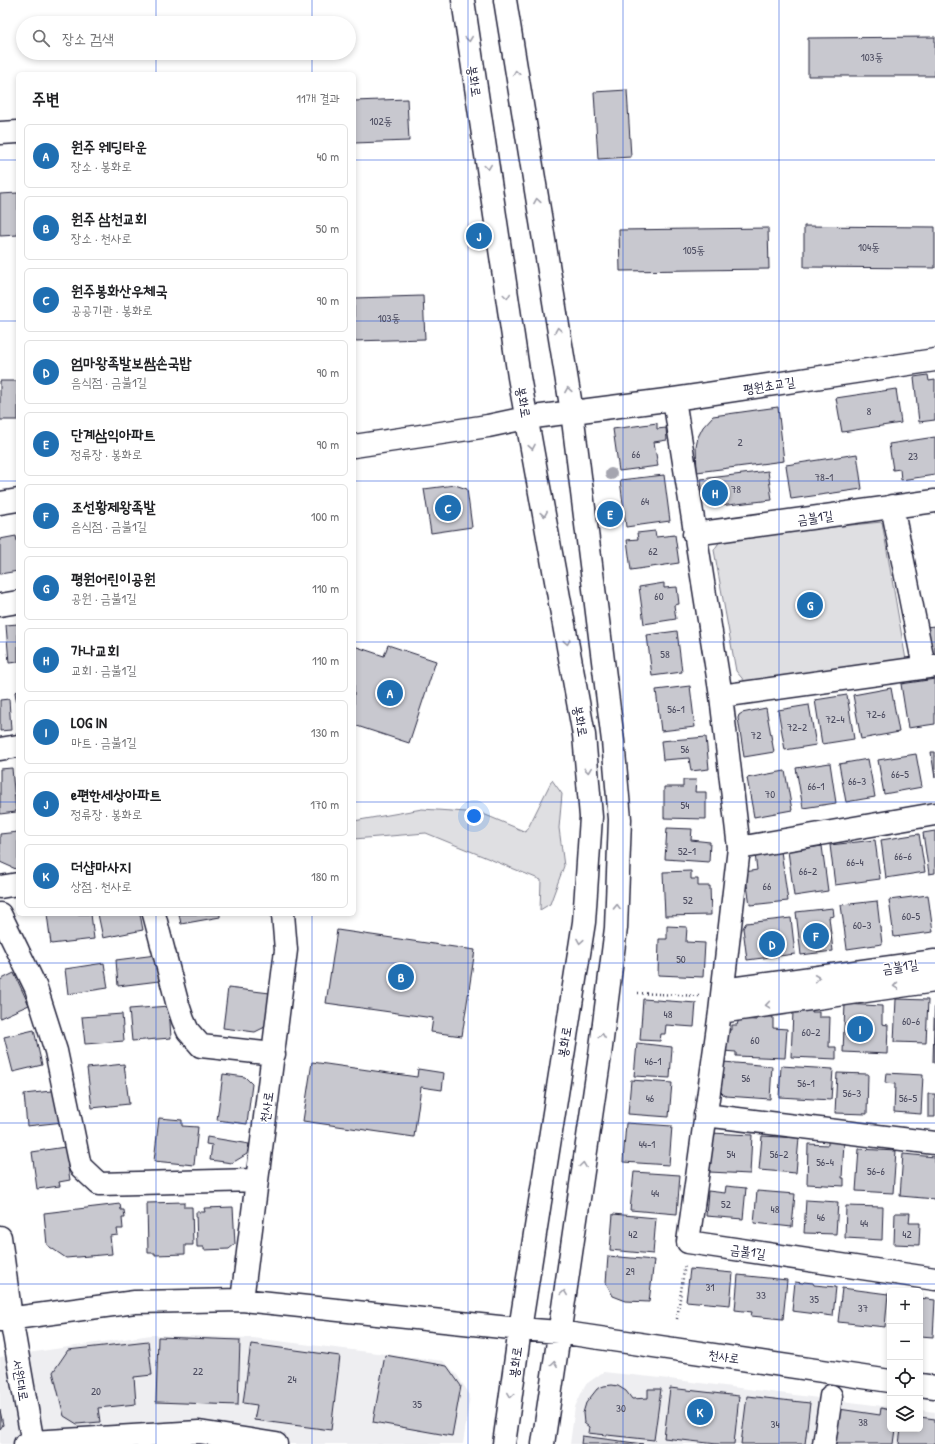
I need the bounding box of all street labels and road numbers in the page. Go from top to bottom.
street label: 봉화로 [464,64,486,98]
street label: 평원초교길 [742,372,796,398]
street label: 봉화로 [512,385,536,419]
street label: 금불1길 [796,506,834,528]
street label: 봉화로 [569,704,593,738]
street label: 금불1길 [881,955,919,977]
street label: 봉화로 [553,1025,575,1059]
street label: 천사로 [255,1090,277,1124]
street label: 금불1길 [729,1240,767,1262]
street label: 봉화로 [504,1345,526,1379]
street label: 천사로 [707,1345,741,1367]
street label: 서원대로 [9,1358,33,1402]

